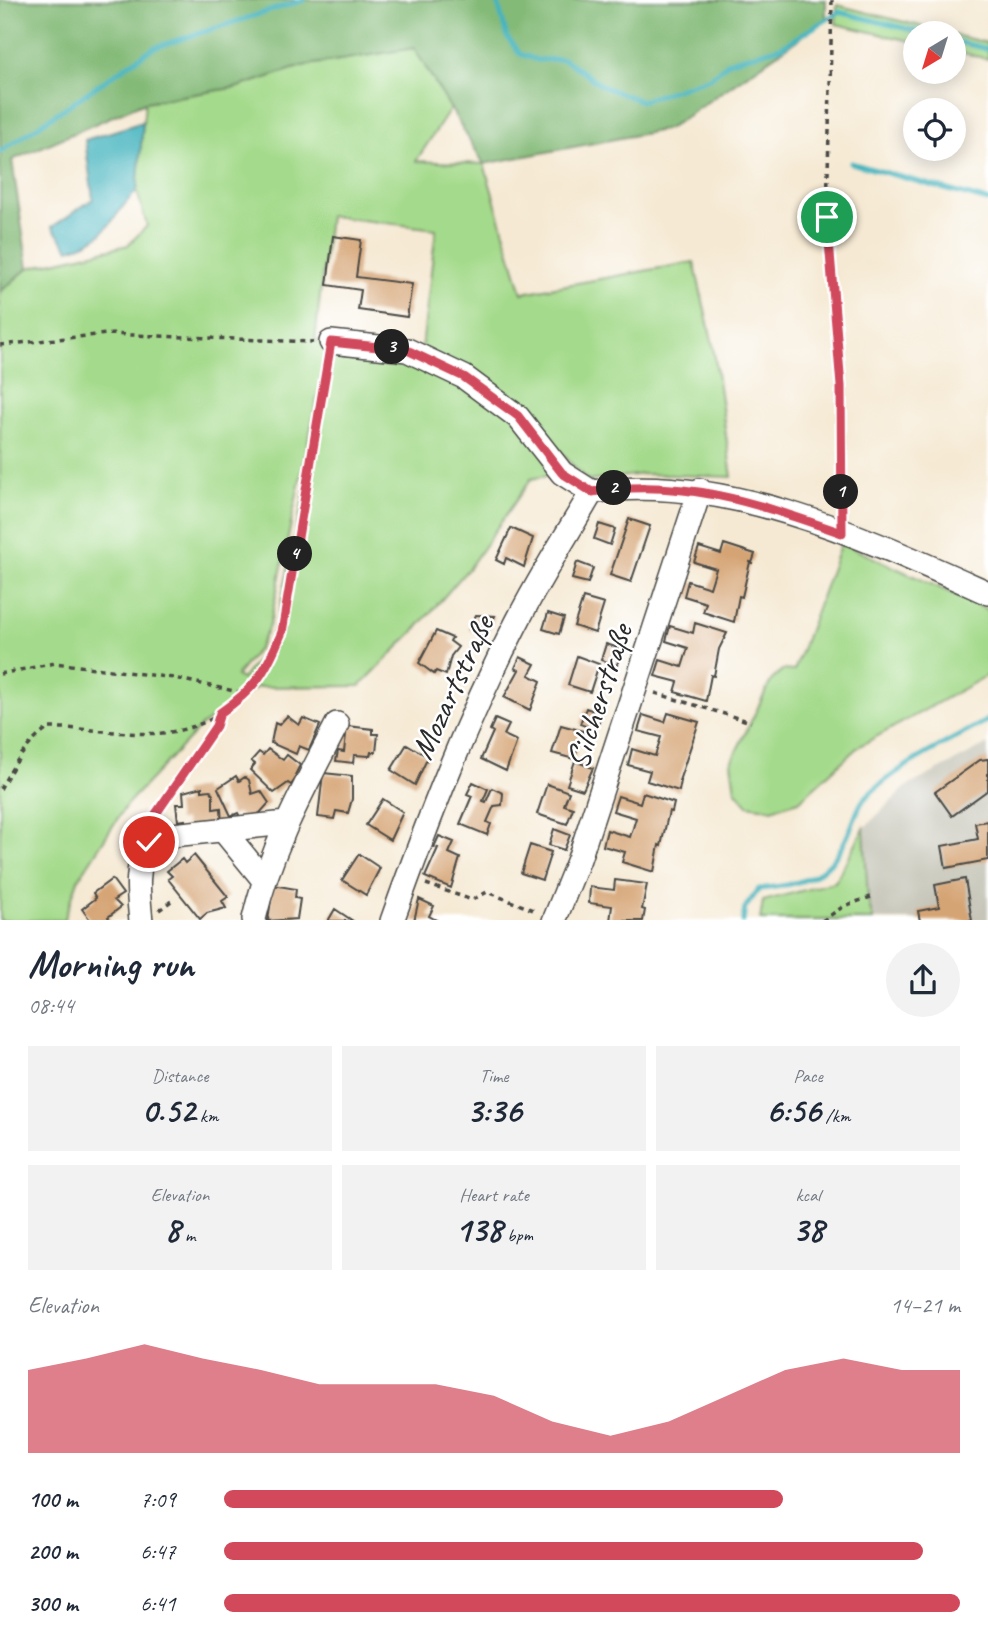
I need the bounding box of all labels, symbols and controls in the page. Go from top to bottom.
north arrow [903,21,966,84]
map controls [903,21,966,161]
button: locate [903,98,966,161]
pin [797,187,857,247]
icon: arrive [808,198,846,236]
pin: 3 [374,330,410,364]
text: 3 [387,334,396,358]
pin: 2 [596,470,632,505]
text: 2 [609,475,618,499]
pin: 1 [824,475,858,510]
text: 1 [836,479,845,503]
pin: 4 [278,536,312,572]
text: 4 [290,541,299,565]
street label: Mozartstraße [400,607,504,766]
street label: Silcherstraße [556,617,643,774]
pin [119,812,179,872]
icon: check [130,823,168,861]
text: Morning run [28,941,194,988]
button: share [886,943,960,1017]
text: 08:44 [28,991,74,1020]
text: Distance [152,1064,208,1088]
text: Time [479,1064,509,1088]
text: Pace [793,1064,823,1088]
text: 0.52 [142,1088,195,1133]
text: 3:36 [467,1088,521,1133]
text: 6:56 [766,1088,821,1133]
text: km [195,1104,218,1128]
text: /km [821,1104,850,1128]
text: Elevation [151,1183,209,1207]
text: Heart rate [459,1183,529,1207]
text: kcal [795,1183,821,1207]
text: 8 [164,1207,180,1252]
text: 138 [455,1207,502,1252]
text: 38 [792,1207,824,1252]
text: m [180,1223,196,1247]
text: bpm [502,1223,533,1247]
text: Elevation [28,1291,99,1320]
text: 14–21 m [890,1291,960,1320]
text: 100 m [28,1485,78,1514]
text: 7:09 [140,1485,176,1514]
text: 200 m [28,1537,78,1566]
text: 6:47 [140,1537,176,1566]
text: 300 m [28,1589,78,1618]
text: 6:41 [140,1589,176,1618]

